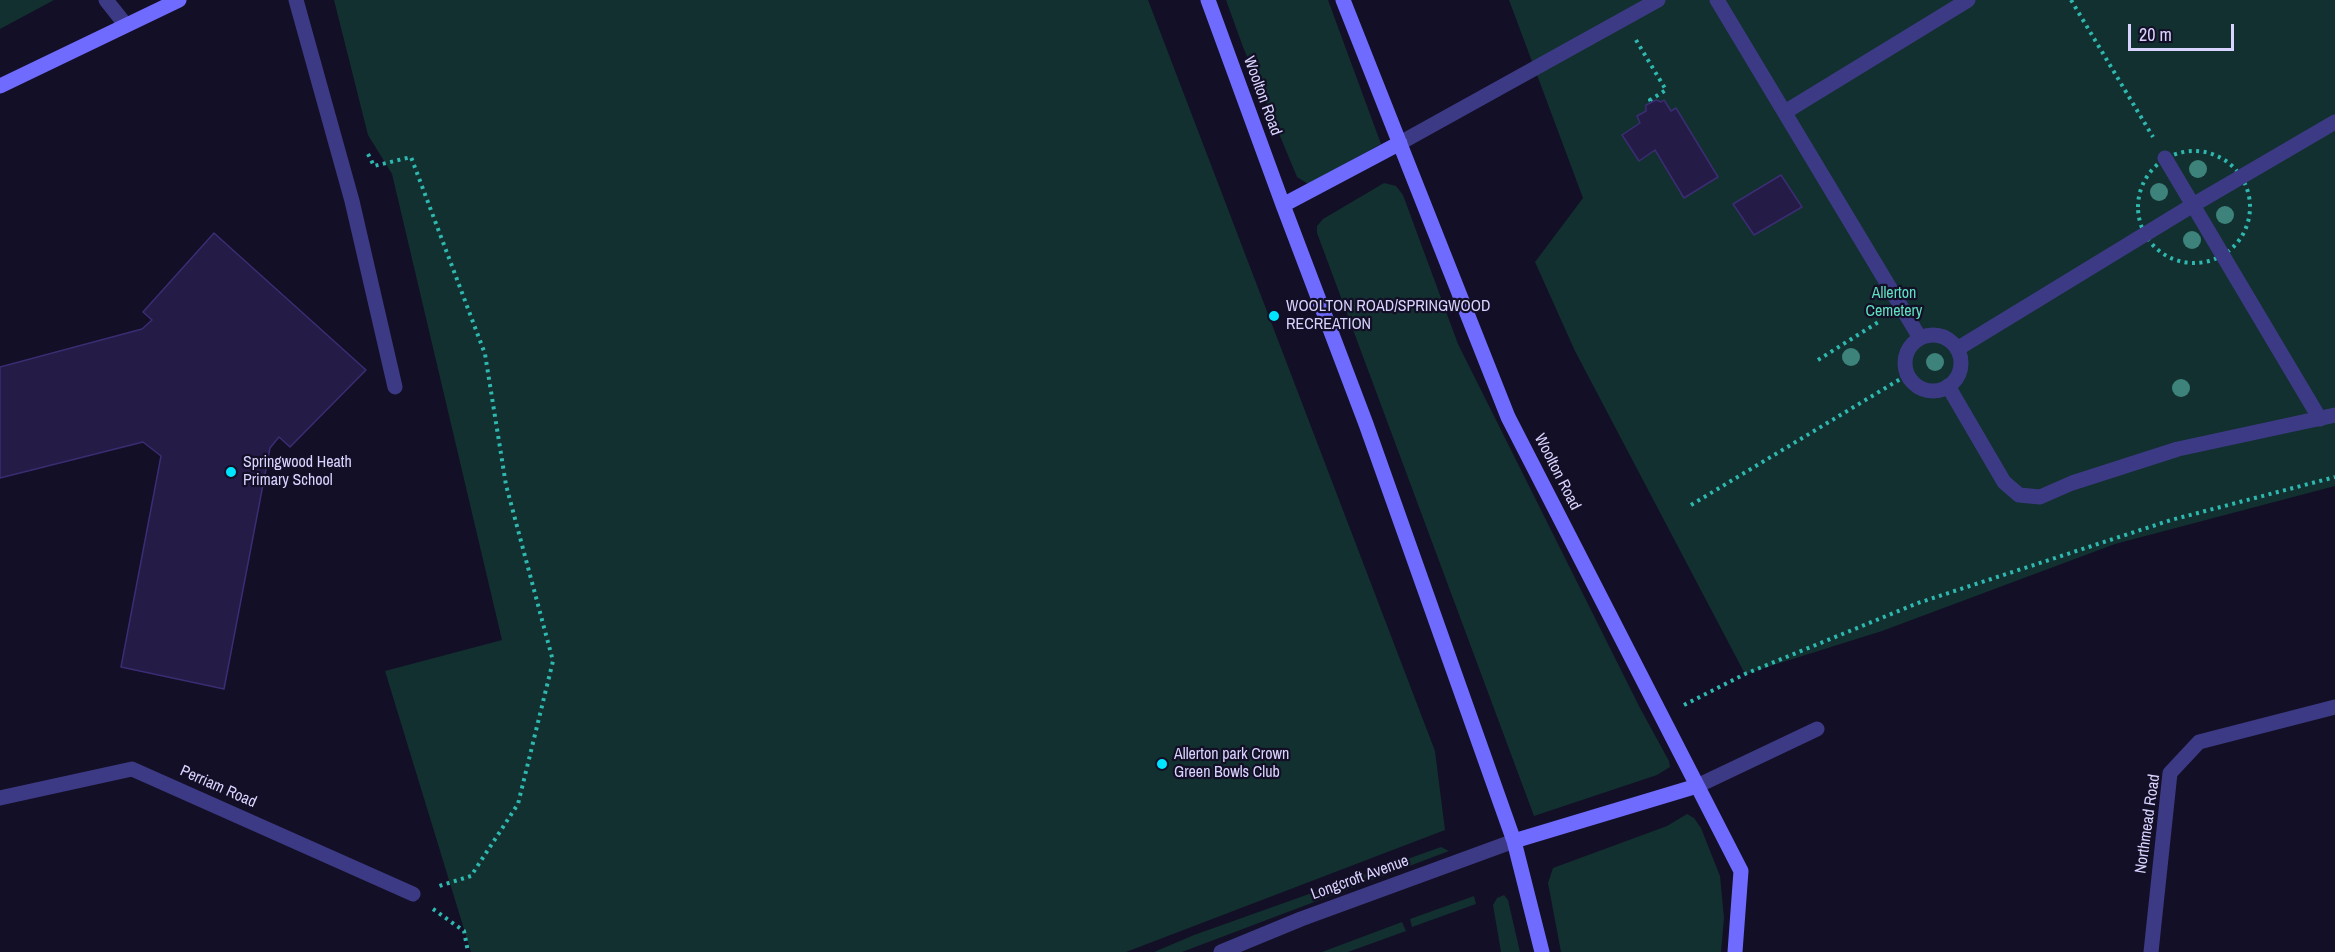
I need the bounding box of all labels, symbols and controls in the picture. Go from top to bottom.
scale bar [2131,12,2238,50]
text: 20 m [2139,22,2172,47]
street label: Woolton Road [1239,54,1285,138]
park label: Allerton Cemetery [1866,284,1922,322]
place label: WOOLTON ROAD/SPRINGWOOD RECREATION [1286,297,1490,335]
marker: WOOLTON ROAD/SPRINGWOOD RECREATION [1267,309,1281,323]
street label: Woolton Road [1530,431,1584,513]
place label: Springwood Heath Primary School [243,453,352,491]
marker: Springwood Heath Primary School [224,465,238,479]
place label: Allerton park Crown Green Bowls Club [1174,745,1289,783]
marker: Allerton park Crown Green Bowls Club [1155,757,1169,771]
street label: Perriam Road [177,762,259,812]
street label: Northmead Road [2132,773,2164,875]
street label: Longcroft Avenue [1308,851,1412,905]

